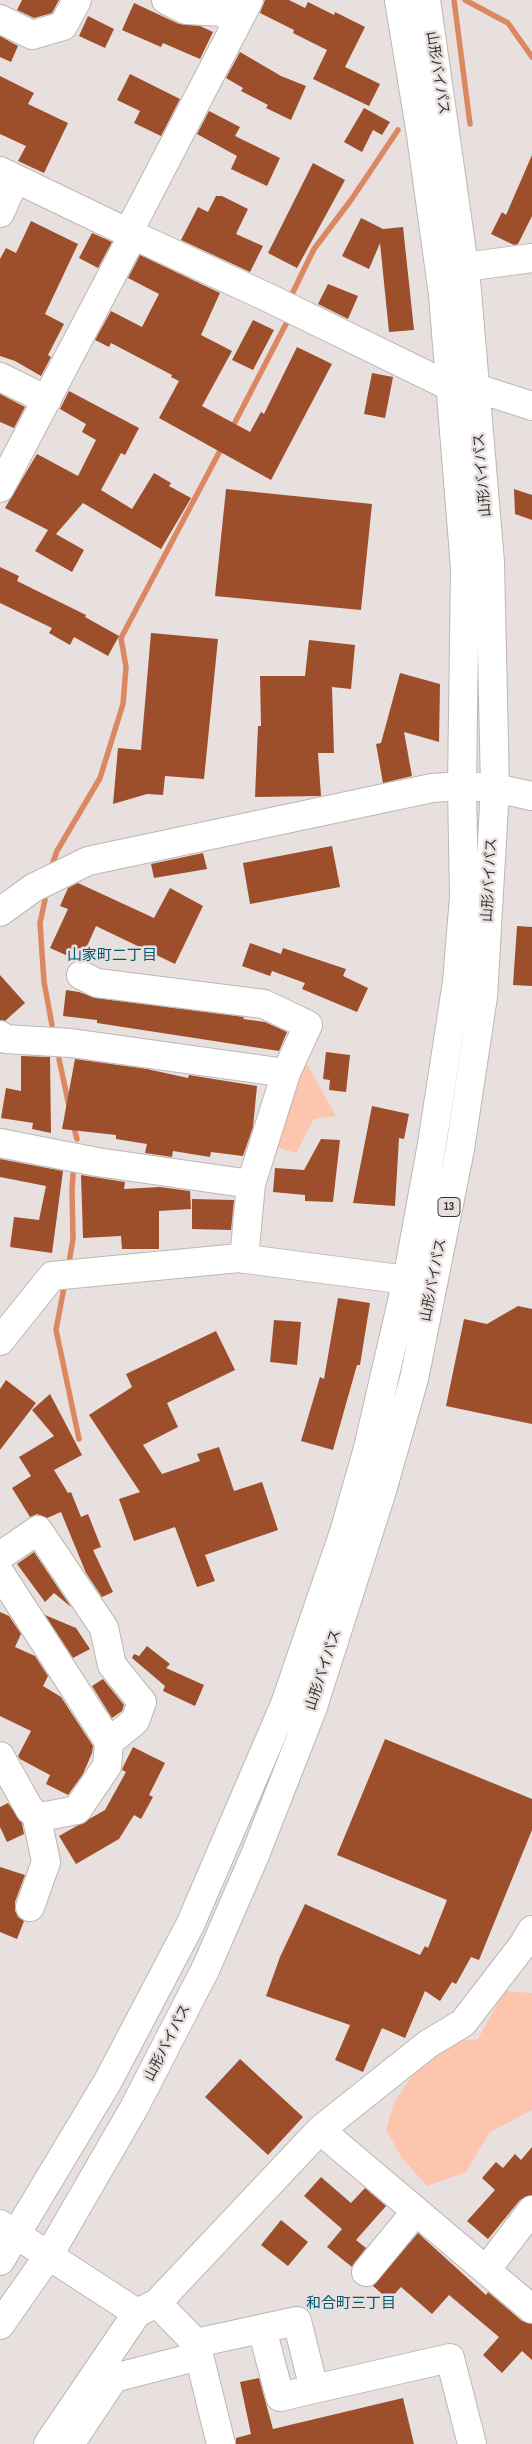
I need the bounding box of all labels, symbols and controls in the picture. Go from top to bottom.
street label: 山形バイパス [422,30,452,116]
street label: 山形バイパス [471,432,495,518]
street label: 山形バイパス [479,838,501,922]
district label: 山家町二丁目 [67,947,157,965]
road number: 13 [438,1198,460,1216]
street label: 山形バイパス [418,1237,450,1323]
street label: 山形バイパス [303,1627,345,1713]
street label: 山形バイパス [141,2002,195,2084]
district label: 和合町三丁目 [306,2295,396,2313]

